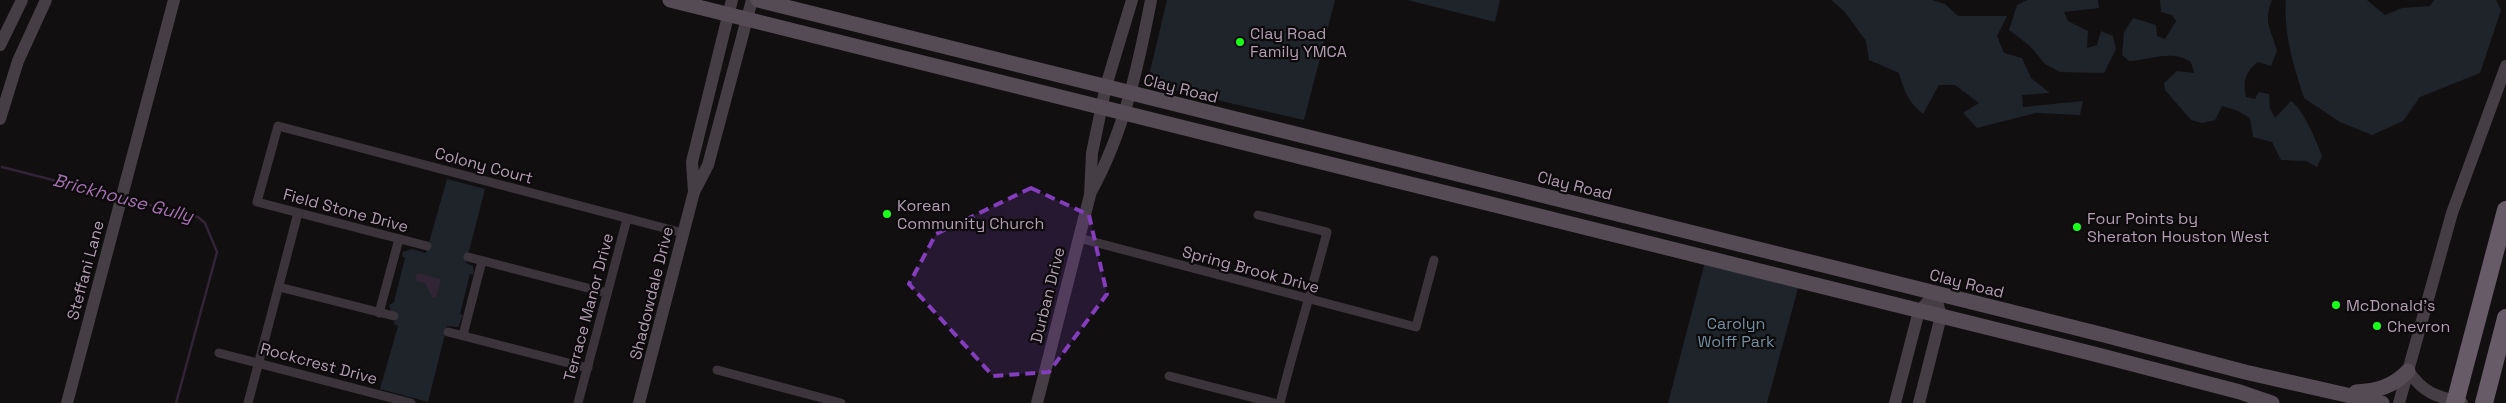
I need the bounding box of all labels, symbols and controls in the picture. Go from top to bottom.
place label: Clay Road Family YMCA [1250,23,1347,62]
marker: Clay Road Family YMCA [1234,36,1246,48]
street label: Clay Road [1141,69,1220,108]
street label: Colony Court [432,142,535,189]
street label: Clay Road [1535,166,1614,205]
water label: Brickhouse Gully [51,168,197,228]
street label: Field Stone Drive [281,184,411,237]
place label: Korean Community Church [897,195,1044,234]
marker: Korean Community Church [881,208,893,220]
place label: Four Points by Sheraton Houston West [2087,208,2269,247]
street label: Steffani Lane [62,218,109,322]
marker: Four Points by Sheraton Houston West [2071,221,2083,233]
street label: Shadowdale Drive [625,224,678,362]
street label: Terrace Manor Drive [559,231,618,383]
street label: Spring Brook Drive [1180,241,1322,298]
street label: Durban Drive [1025,245,1070,345]
street label: Clay Road [1927,264,2006,303]
place label: McDonald's [2346,295,2436,316]
marker: McDonald's [2330,299,2342,311]
park label: Carolyn Wolff Park [1697,313,1775,352]
place label: Chevron [2387,316,2450,337]
marker: Chevron [2371,320,2383,332]
street label: Rockcrest Drive [258,338,380,389]

